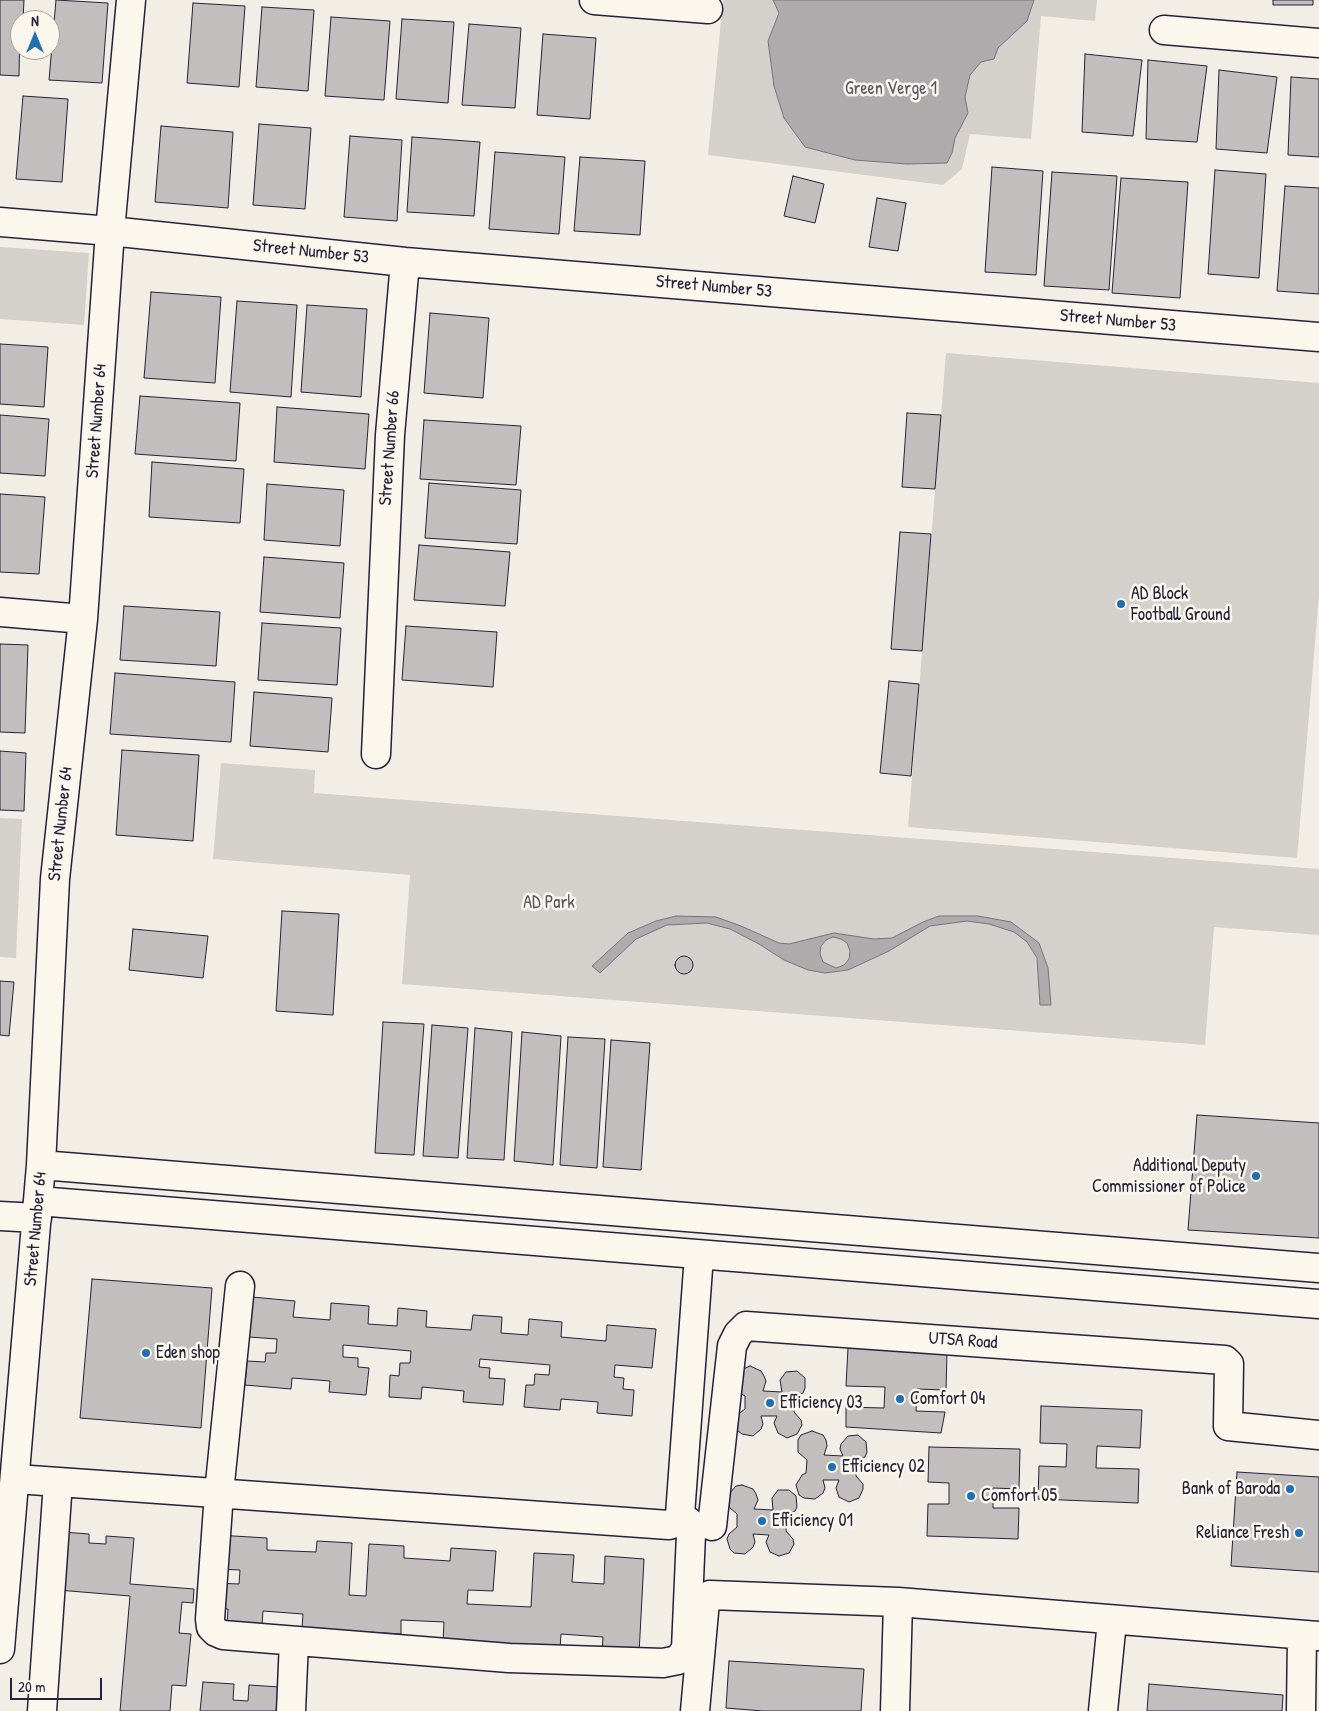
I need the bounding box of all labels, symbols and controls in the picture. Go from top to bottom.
north arrow [10,10,60,60]
text: N [31,11,39,30]
park label: Green Verge 1 [845,78,937,100]
street label: Street Number 53 [252,235,370,269]
street label: Street Number 53 [655,271,773,303]
street label: Street Number 53 [1059,305,1177,337]
street label: Street Number 64 [82,363,112,479]
street label: Street Number 66 [375,390,405,506]
place label: AD Block Football Ground [1131,583,1230,626]
marker: AD Block Football Ground [1115,598,1127,610]
street label: Street Number 64 [44,766,78,882]
park label: AD Park [523,892,575,914]
place label: Additional Deputy Commissioner of Police [1092,1155,1246,1198]
marker: Additional Deputy Commissioner of Police [1250,1170,1262,1182]
street label: Street Number 64 [20,1171,52,1287]
street label: UTSA Road [928,1328,998,1354]
place label: Eden shop [156,1342,220,1364]
marker: Eden shop [140,1347,152,1359]
place label: Comfort 04 [910,1388,985,1410]
place label: Efficiency 03 [780,1392,863,1414]
marker: Comfort 04 [894,1393,906,1405]
marker: Efficiency 03 [764,1397,776,1409]
place label: Efficiency 02 [842,1456,925,1478]
marker: Efficiency 02 [826,1461,838,1473]
place label: Bank of Baroda [1182,1478,1280,1500]
marker: Bank of Baroda [1284,1483,1296,1495]
place label: Comfort 05 [981,1485,1057,1507]
marker: Comfort 05 [965,1490,977,1502]
place label: Efficiency 01 [772,1510,853,1532]
marker: Efficiency 01 [756,1515,768,1527]
place label: Reliance Fresh [1196,1522,1289,1544]
marker: Reliance Fresh [1293,1527,1305,1539]
scale bar [12,1668,105,1700]
text: 20 m [18,1676,45,1697]

